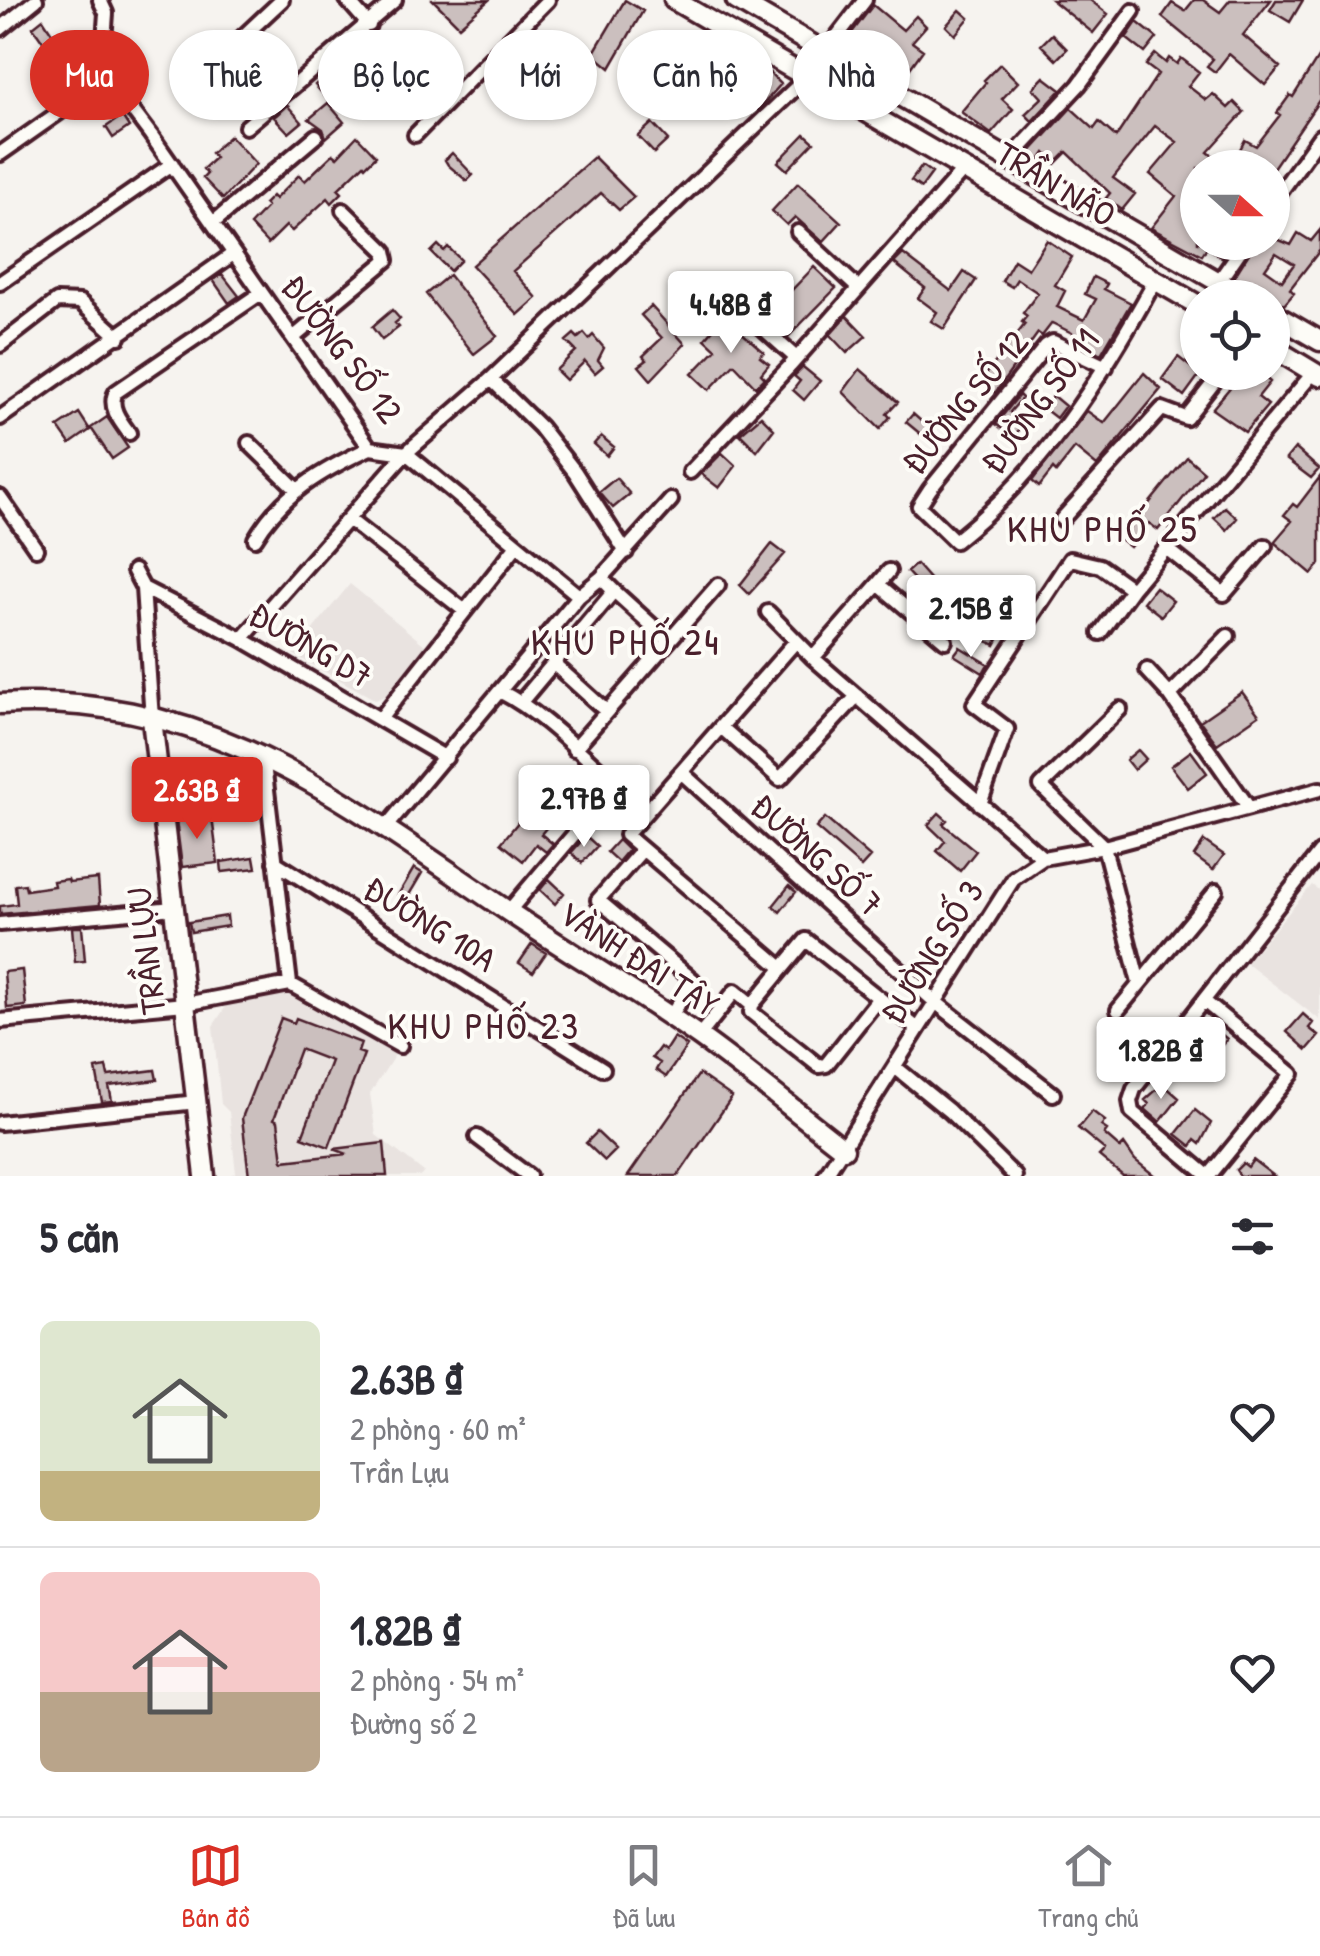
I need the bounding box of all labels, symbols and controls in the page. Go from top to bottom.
chip: Mua [30,30,149,120]
chip: Thuê [169,30,298,120]
chip: Bộ lọc [318,30,464,120]
chip: Mới [484,30,597,120]
chip: Căn hộ [617,30,773,120]
chip: Nhà [793,30,910,120]
street label: TRẦN NÃO [988,130,1125,237]
north arrow [1180,150,1290,260]
map controls [1180,150,1290,390]
street label: ĐƯỜNG SỐ 12 [271,265,414,432]
pin: 4.48B ₫ [639,271,823,356]
button: locate [1180,280,1290,390]
text: 4.48B ₫ [690,282,772,325]
street label: ĐƯỜNG SỐ 11 [970,319,1110,483]
street label: ĐƯỜNG SỐ 12 [891,320,1039,483]
district label: KHU PHỐ 25 [1007,502,1199,554]
pin: 2.15B ₫ [879,575,1063,660]
text: 2.15B ₫ [929,586,1013,629]
street label: ĐƯỜNG D7 [241,590,382,699]
district label: KHU PHỐ 24 [531,615,721,667]
pin: 2.63B ₫ [105,757,289,842]
pin: 2.97B ₫ [492,765,676,850]
text: 2.63B ₫ [154,768,240,811]
text: 2.97B ₫ [540,776,628,819]
street label: ĐƯỜNG SỐ 7 [741,783,893,926]
street label: ĐƯỜNG 10A [356,865,505,982]
street label: ĐƯỜNG SỐ 3 [869,871,994,1032]
street label: TRẦN LỰU [114,885,177,1017]
street label: VÀNH ĐAI TÂY [550,889,729,1028]
district label: KHU PHỐ 23 [387,999,581,1051]
pin: 1.82B ₫ [1069,1017,1253,1102]
text: 1.82B ₫ [1119,1028,1203,1071]
text: 5 căn [40,1208,119,1265]
icon: filters [1225,1209,1280,1264]
text: 2.63B ₫ [350,1350,464,1407]
icon: home [120,1361,240,1481]
icon: heart [1225,1394,1280,1449]
text: 2 phòng · 60 m² [350,1407,526,1450]
text: Trần Lựu [350,1450,449,1493]
text: 1.82B ₫ [350,1601,462,1658]
icon: home [120,1612,240,1732]
icon: heart [1225,1645,1280,1700]
text: 2 phòng · 54 m² [350,1658,524,1701]
text: Đường số 2 [350,1701,477,1744]
tab: Bản đồ [181,1838,250,1936]
tab: Đã lưu [613,1838,675,1936]
tab: Trang chủ [1038,1838,1139,1936]

